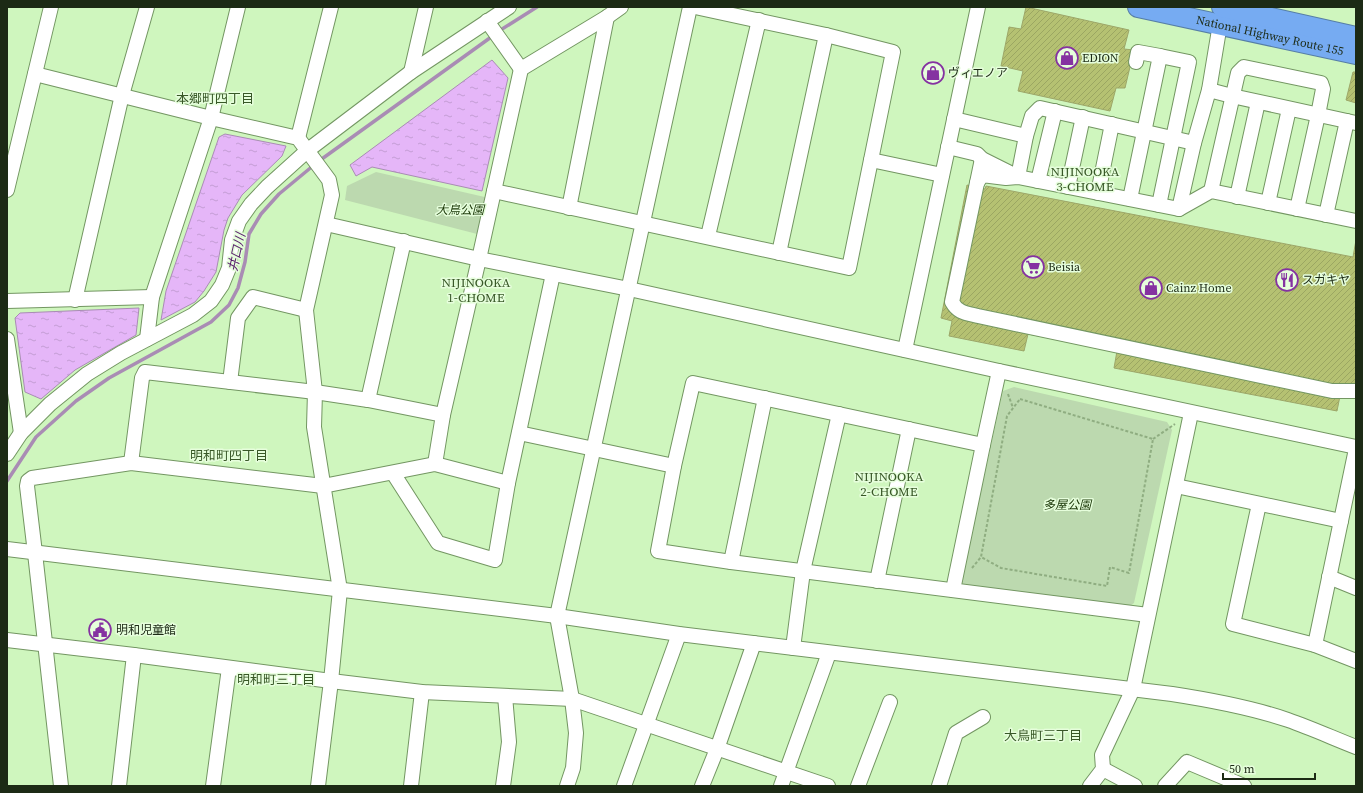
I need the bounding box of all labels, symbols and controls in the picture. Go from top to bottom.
street label: National Highway Route 155 [1195,12,1345,59]
shop icon: EDION [1054,45,1080,71]
place label: EDION [1082,50,1119,66]
shop icon: ヴィエノア [920,60,946,86]
place label: ヴィエノア [948,65,1008,81]
district label: 本郷町四丁目 [176,90,254,107]
district label: NIJINOOKA 3-CHOME [1051,163,1120,195]
park label: 大鳥公園 [436,202,486,218]
water label: 井口川 [224,229,250,273]
supermarket icon: Beisia [1020,254,1046,280]
place label: Beisia [1048,259,1081,275]
restaurant icon: スガキヤ [1274,267,1300,293]
place label: スガキヤ [1302,272,1350,288]
district label: NIJINOOKA 1-CHOME [442,274,511,306]
shop icon: Cainz Home [1138,275,1164,301]
place label: Cainz Home [1166,280,1232,296]
district label: 明和町四丁目 [190,447,268,464]
district label: NIJINOOKA 2-CHOME [855,468,924,500]
park label: 多屋公園 [1043,497,1093,513]
public building icon: 明和児童館 [87,617,113,643]
place label: 明和児童館 [116,622,176,638]
district label: 明和町三丁目 [237,671,315,688]
district label: 大鳥町三丁目 [1004,727,1082,744]
scale bar [1223,755,1315,781]
text: 50 m [1229,761,1255,777]

